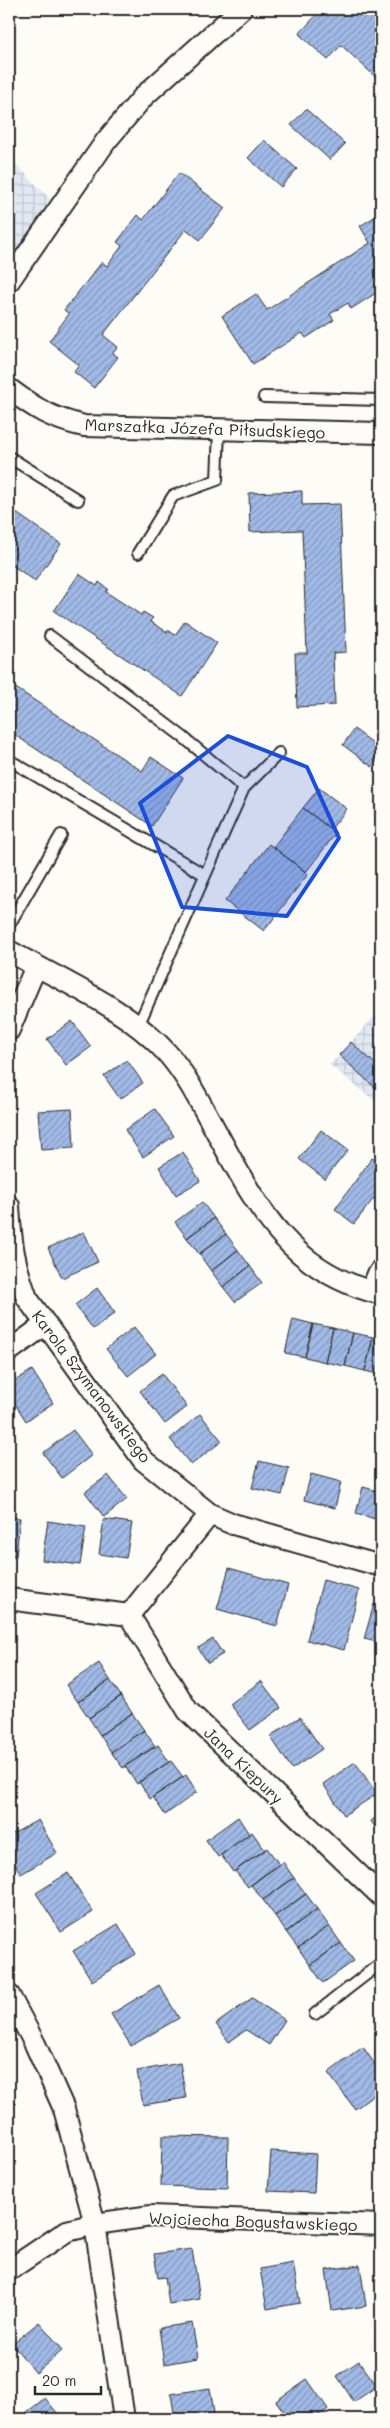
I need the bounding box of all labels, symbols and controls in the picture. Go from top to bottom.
street label: Marszałka Józefa Piłsudskiego [84,413,326,443]
street label: Karola Szymanowskiego [28,1305,156,1467]
street label: Jana Kiepury [200,1722,288,1808]
street label: Wojciecha Bogusławskiego [148,2207,358,2235]
scale bar [35,2363,101,2395]
text: 20 m [42,2370,76,2390]

